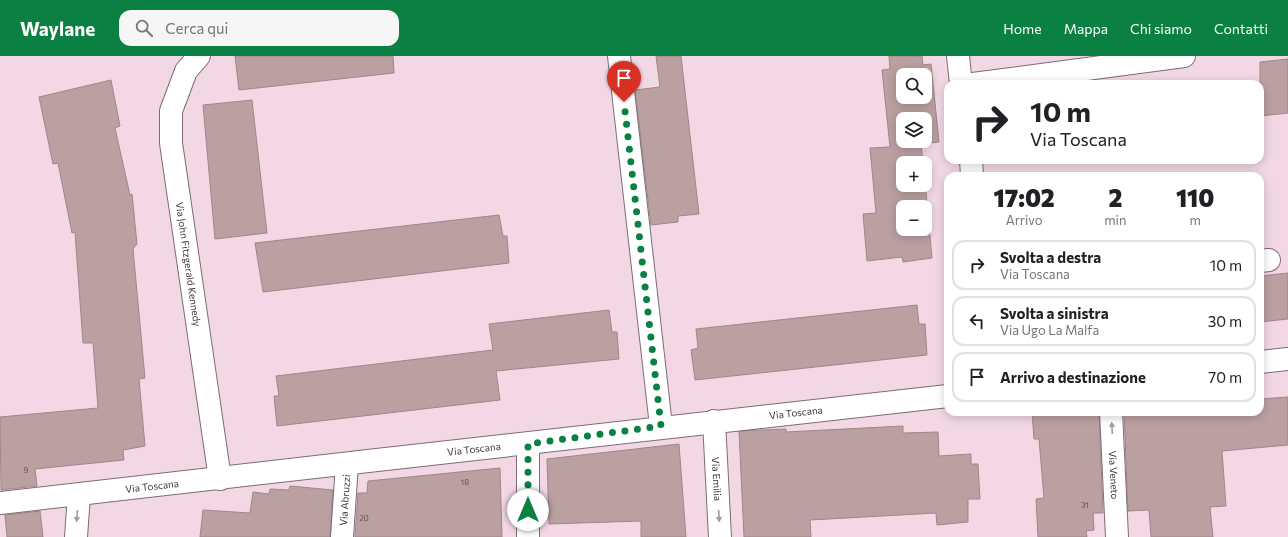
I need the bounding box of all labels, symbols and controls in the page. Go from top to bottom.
search box [119,10,399,46]
text: Waylane [20,17,95,40]
icon: search [133,17,155,39]
text: Cerca qui [165,19,228,37]
text: Home [1003,20,1042,37]
text: Mappa [1064,20,1108,37]
text: Chi siamo [1130,20,1192,37]
text: Contatti [1214,20,1268,37]
pin [607,61,641,102]
icon: arrive [613,67,635,89]
map controls [896,68,932,236]
button: search [896,68,932,104]
text: 10 m [1030,94,1091,128]
icon: right [964,96,1016,148]
button: layers [896,112,932,148]
text: Via Toscana [1030,128,1127,150]
button: + [896,156,932,192]
text: 17:02 [994,183,1055,212]
text: 2 [1108,183,1122,212]
text: 110 [1176,183,1214,212]
button: − [896,200,932,236]
street label: Via John Fitzgerald Kennedy [174,201,204,327]
text: Arrivo [1006,212,1043,228]
text: min [1104,212,1126,228]
text: m [1190,212,1201,228]
text: Svolta a destra [1000,248,1101,266]
icon: right [966,254,988,276]
text: 10 m [1210,256,1242,274]
text: Via Toscana [1000,266,1070,282]
text: Svolta a sinistra [1000,304,1109,322]
icon: left [966,310,988,332]
text: 30 m [1208,312,1242,330]
text: Via Ugo La Malfa [1000,322,1099,338]
icon: arrive [966,366,988,388]
text: Arrivo a destinazione [1000,368,1146,386]
text: 70 m [1208,368,1242,386]
street label: Via Toscana [768,403,823,421]
one-way arrow [1108,422,1115,434]
street label: Via Toscana [446,440,501,458]
street label: Via Veneto [1107,450,1121,500]
street label: Via Emilia [710,457,724,501]
house number: 9 [24,465,29,475]
street label: Via Abruzzi [337,474,352,526]
street label: Via Toscana [125,477,179,495]
house number: 18 [461,477,469,487]
position arrow [507,489,549,531]
house number: 31 [1081,500,1089,510]
one-way arrow [74,510,81,522]
one-way arrow [716,510,723,522]
house number: 20 [359,513,369,523]

